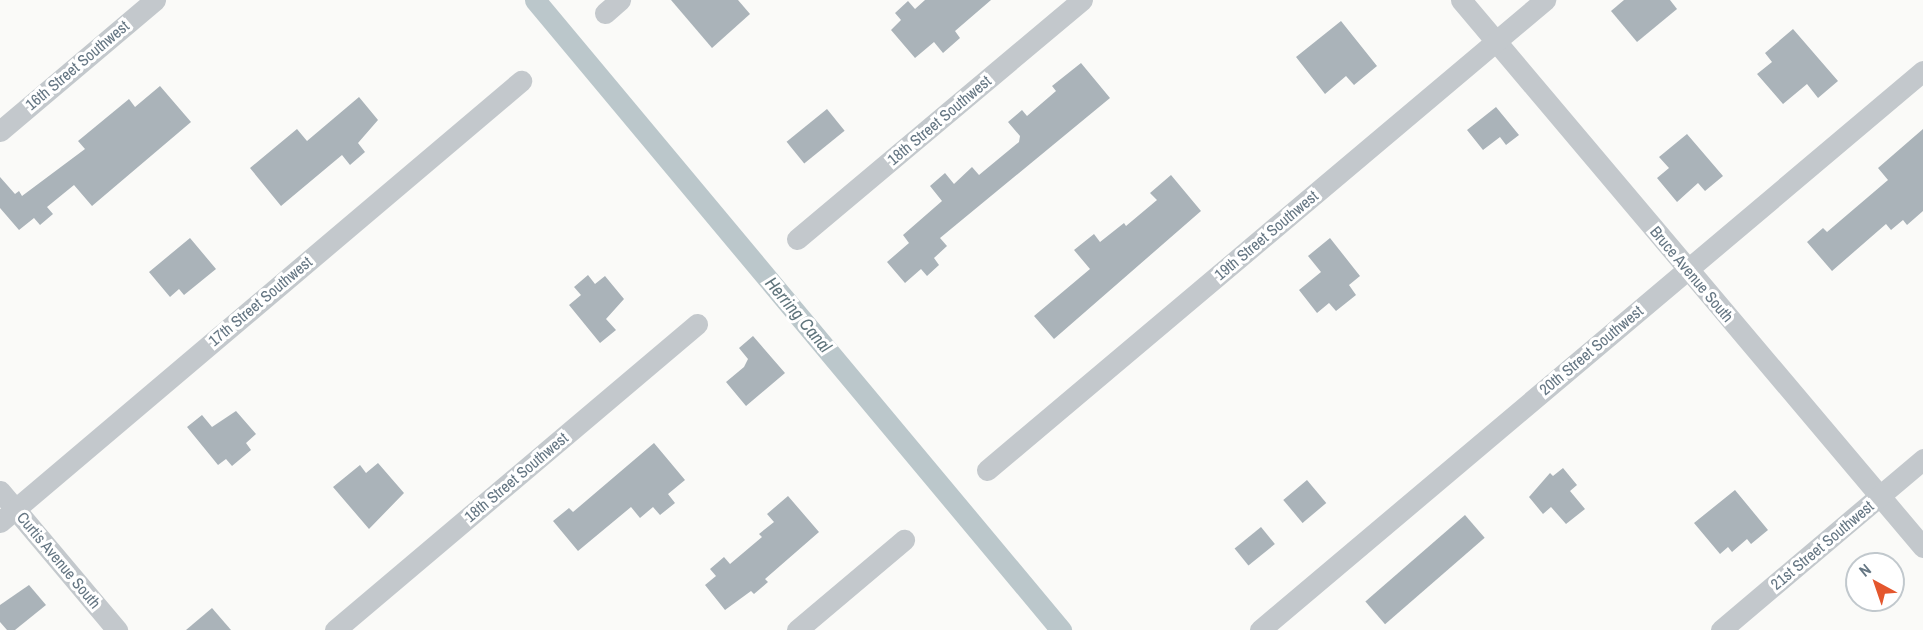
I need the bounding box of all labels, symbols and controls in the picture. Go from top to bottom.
street label: 16th Street Southwest [21,16,133,114]
street label: 18th Street Southwest [883,71,995,169]
street label: 19th Street Southwest [1210,186,1322,284]
street label: Bruce Avenue South [1646,222,1738,326]
street label: 17th Street Southwest [204,252,316,350]
water label: Herring Canal [760,273,836,357]
street label: 20th Street Southwest [1535,301,1647,399]
street label: 18th Street Southwest [460,428,572,526]
street label: 21st Street Southwest [1767,496,1877,594]
street label: Curtis Avenue South [13,508,105,612]
north arrow [1845,552,1905,612]
text: N [1854,558,1875,581]

